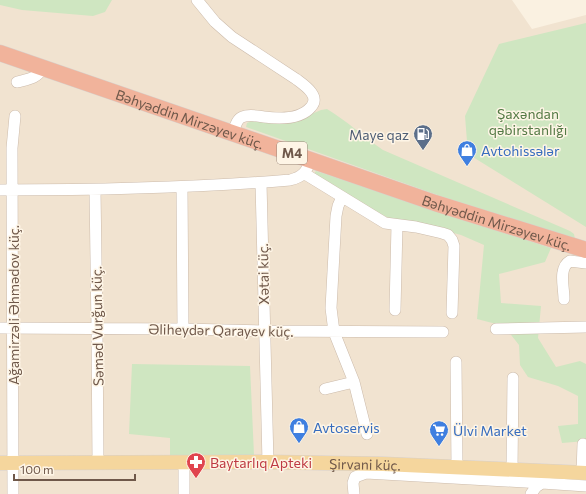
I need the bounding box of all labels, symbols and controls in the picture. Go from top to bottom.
street label: Bəhyəddin Mirzəyev küç. [114,85,266,152]
park label: Şaxəndan qəbirstanlığı [489,105,567,138]
fuel station icon: Maye qaz [412,123,434,151]
place label: Maye qaz [349,126,409,143]
shop icon: Avtohissələr [456,139,478,167]
road number: M4 [277,142,307,164]
place label: Avtohissələr [481,142,560,159]
street label: Bəhyəddin Mirzəyev küç. [420,191,574,254]
street label: Ağamirzəli Əhmədov küç. [5,225,22,385]
street label: Xətai küç. [254,243,272,305]
street label: Səməd Vurğun küç. [87,266,107,386]
street label: Əliheydər Qarayev küç. [148,320,294,340]
shop icon: Avtoservis [288,416,310,444]
place label: Avtoservis [313,419,380,436]
supermarket icon: Ülvi Market [428,419,450,447]
place label: Ülvi Market [453,422,527,439]
pharmacy icon: Baytarlıq Apteki [185,451,207,479]
place label: Baytarlıq Apteki [210,454,312,471]
street label: Şirvani küç. [329,455,401,473]
scale bar [14,456,135,482]
text: 100 m [20,462,54,476]

